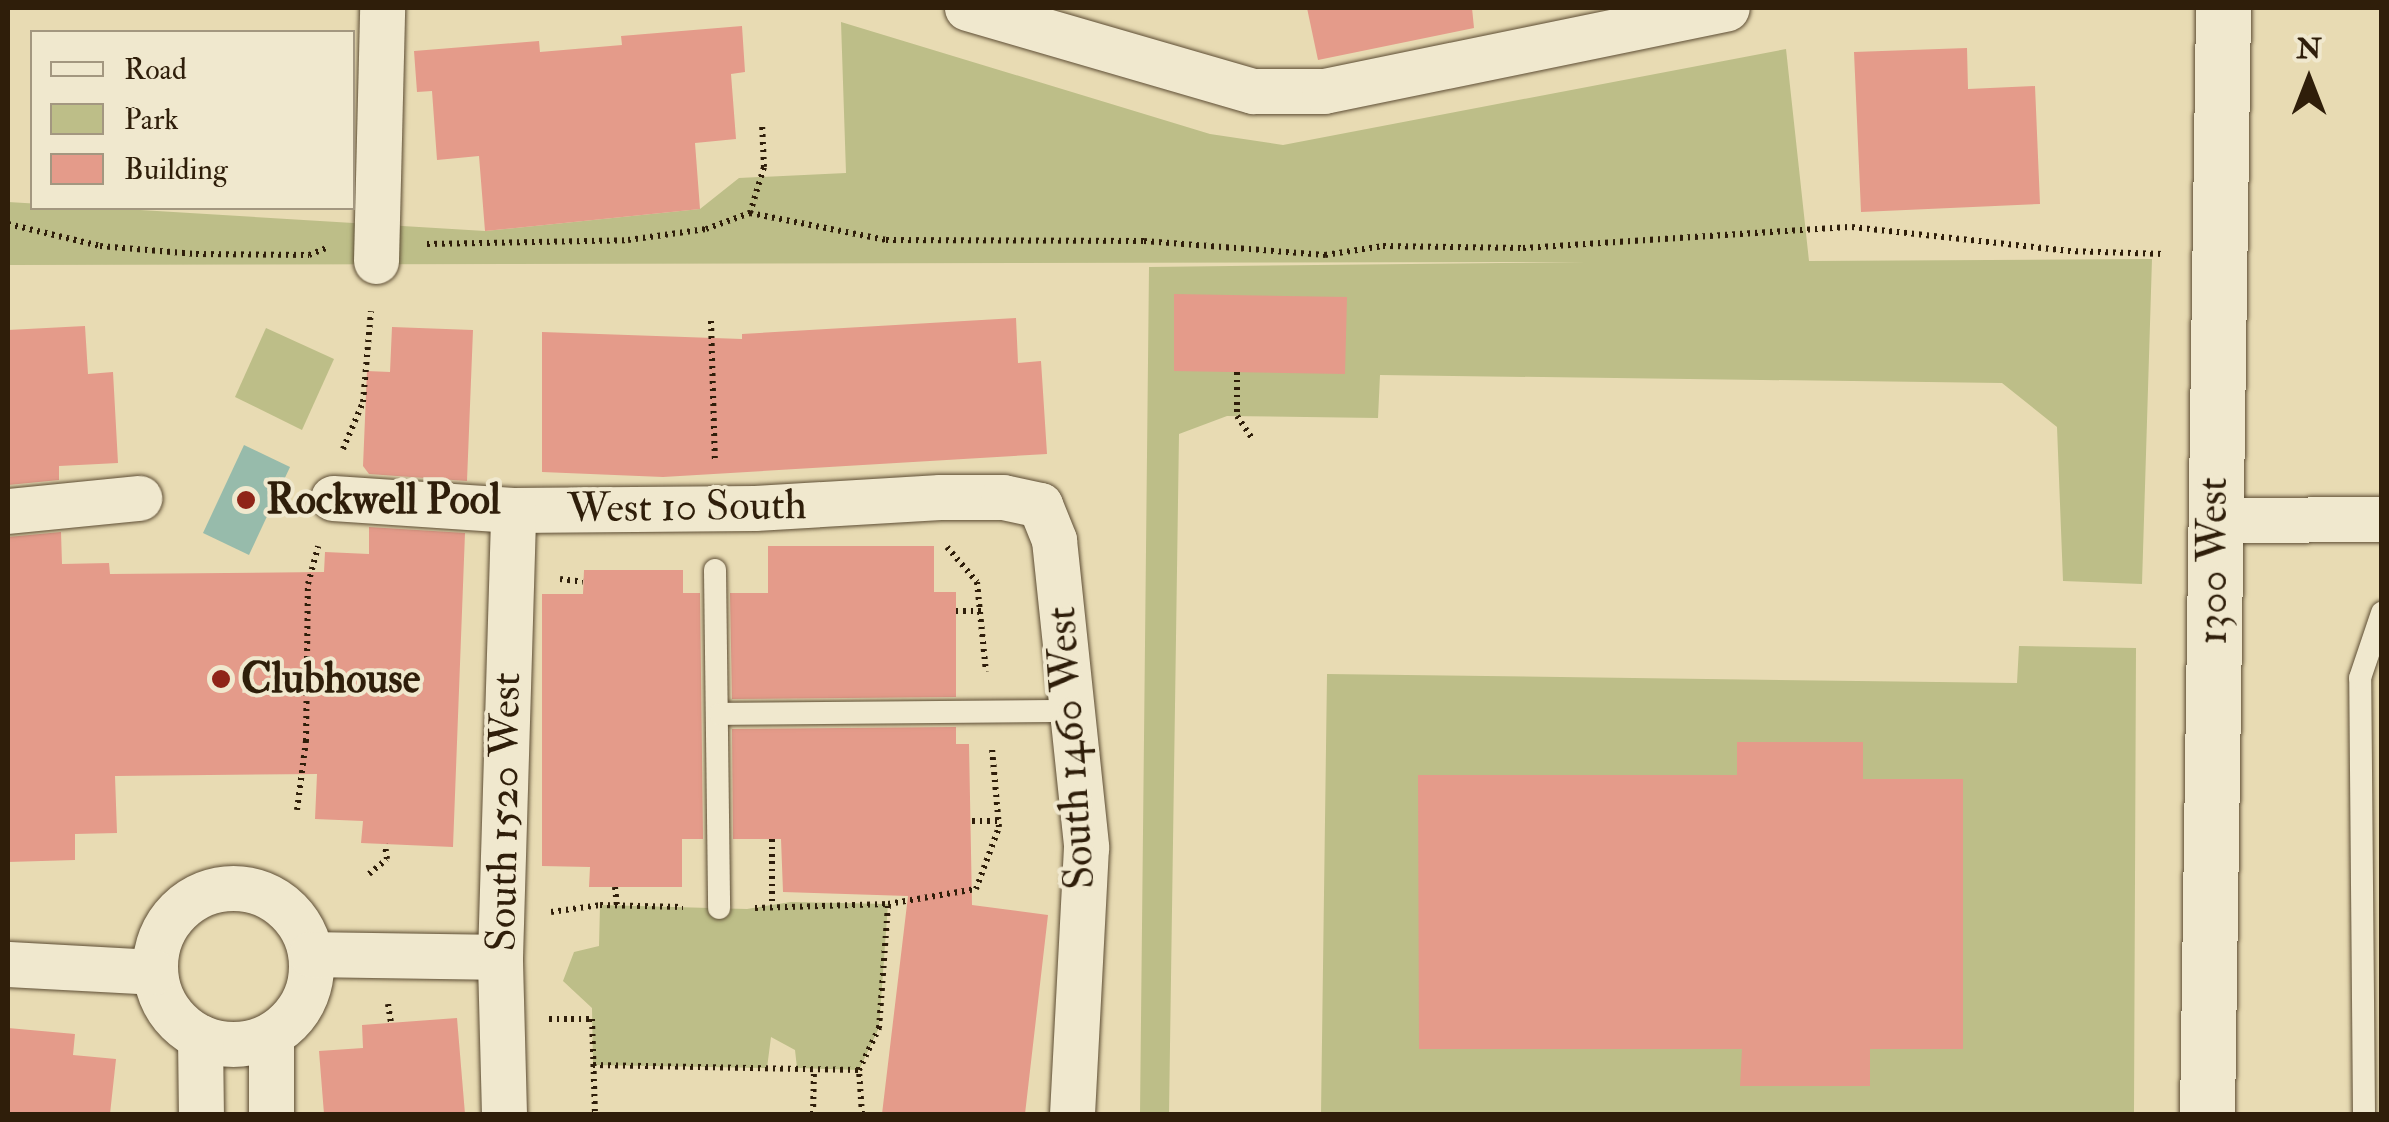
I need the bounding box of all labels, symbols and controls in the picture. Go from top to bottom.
legend [30,30,355,210]
north arrow [2259,30,2359,130]
text: N [2296,32,2322,67]
text: Road [124,51,187,88]
text: Park [124,101,179,138]
text: Building [124,151,228,188]
place label: Rockwell Pool [266,475,500,525]
street label: 1300 West [2188,477,2238,645]
street label: West 10 South [567,480,807,534]
marker: Rockwell Pool [235,489,257,511]
street label: South 1460 West [1036,605,1106,891]
place label: Clubhouse [241,654,420,704]
marker: Clubhouse [210,668,232,690]
street label: South 1520 West [476,672,532,952]

